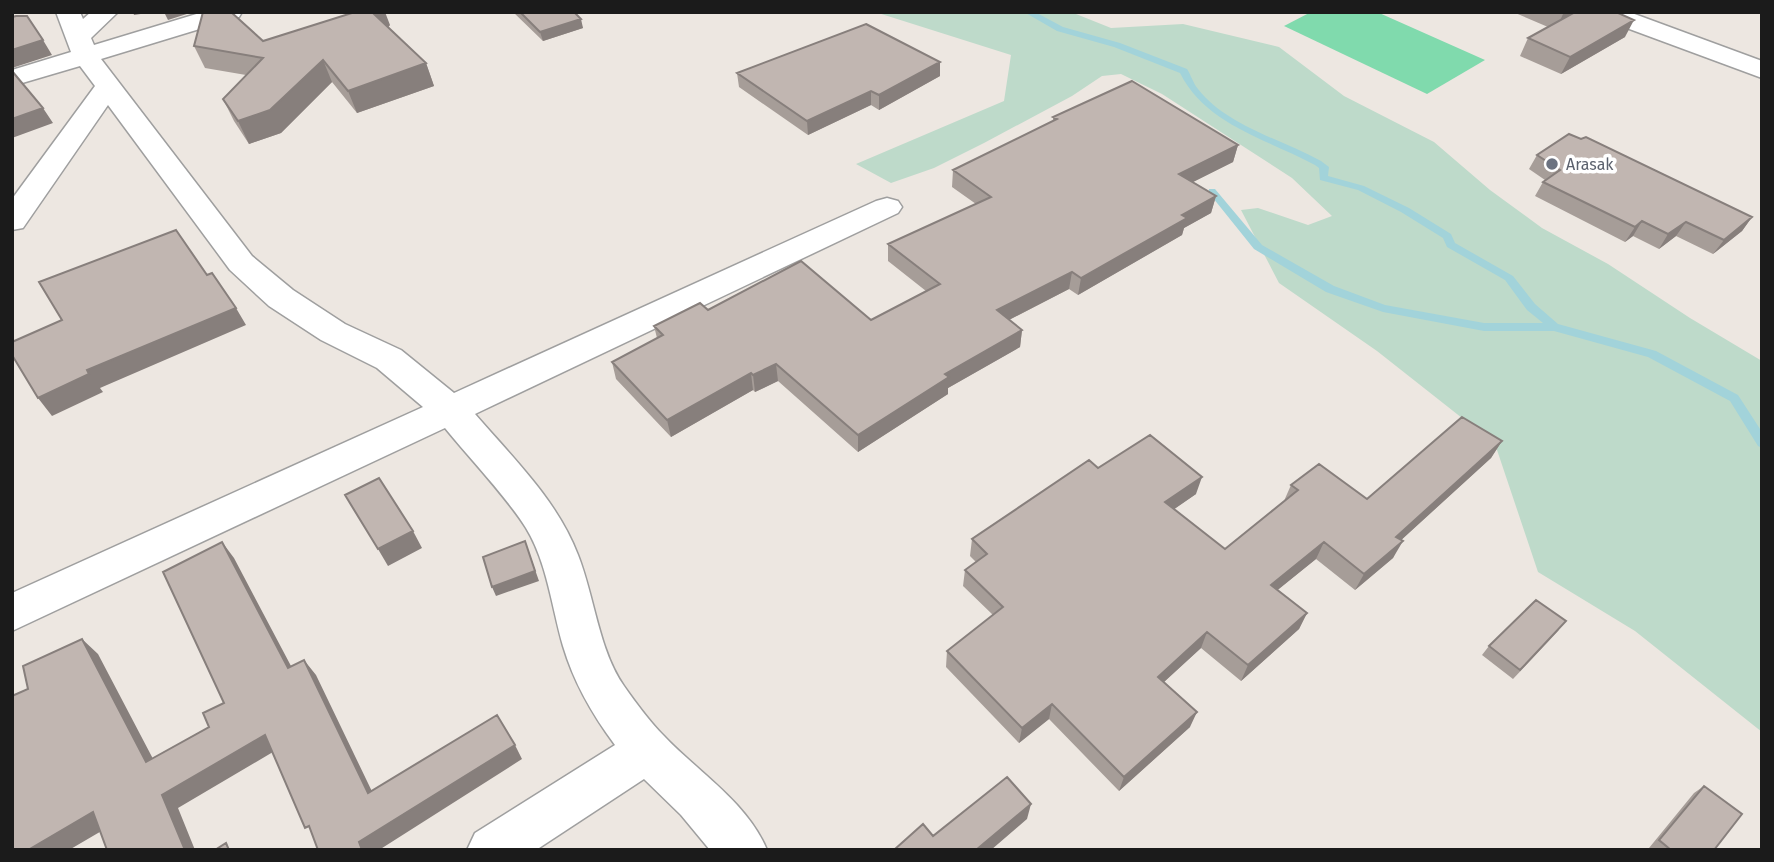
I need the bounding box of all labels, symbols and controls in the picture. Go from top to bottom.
place label: Arasak [1566,155,1614,174]
marker: Arasak [1544,156,1560,172]

